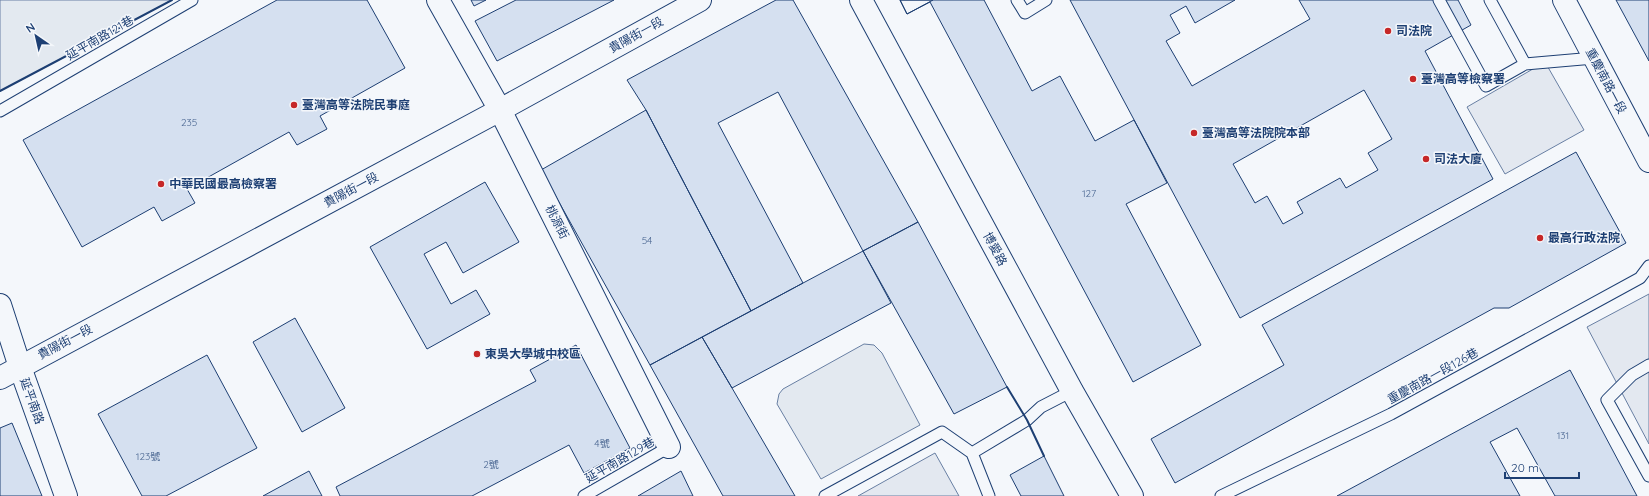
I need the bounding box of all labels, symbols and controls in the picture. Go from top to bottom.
street label: 延平南路121巷 [63,12,136,63]
street label: 貴陽街一段 [606,13,666,56]
north arrow [16,16,56,56]
text: N [23,20,38,36]
place label: 司法院 [1396,23,1432,38]
marker: 司法院 [1383,26,1393,36]
street label: 重慶南路一段 [1583,45,1630,116]
place label: 臺灣高等檢察署 [1421,71,1505,86]
marker: 臺灣高等檢察署 [1408,74,1418,84]
place label: 臺灣高等法院民事庭 [302,97,410,112]
marker: 臺灣高等法院民事庭 [289,100,299,110]
house number: 235 [181,116,197,129]
place label: 臺灣高等法院院本部 [1202,125,1310,140]
marker: 臺灣高等法院院本部 [1189,128,1199,138]
place label: 司法大廈 [1434,151,1482,166]
marker: 司法大廈 [1421,154,1431,164]
street label: 貴陽街一段 [321,169,381,210]
place label: 中華民國最高檢察署 [169,176,277,191]
marker: 中華民國最高檢察署 [156,179,166,189]
house number: 127 [1082,187,1096,200]
street label: 桃源街 [543,202,572,241]
street label: 博愛路 [980,229,1011,268]
place label: 最高行政法院 [1548,230,1620,245]
marker: 最高行政法院 [1535,233,1545,243]
house number: 54 [642,234,652,247]
street label: 貴陽街一段 [35,321,95,362]
street label: 重慶南路一段126巷 [1385,344,1481,407]
place label: 東吳大學城中校區 [485,346,581,361]
marker: 東吳大學城中校區 [472,349,482,359]
street label: 延平南路 [17,376,48,426]
house number: 131 [1557,429,1569,442]
street label: 延平南路129巷 [582,434,657,486]
house number: 4號 [594,437,610,450]
house number: 123號 [136,450,160,463]
scale bar [1505,454,1579,480]
house number: 2號 [483,458,499,471]
text: 20 m [1511,460,1539,475]

